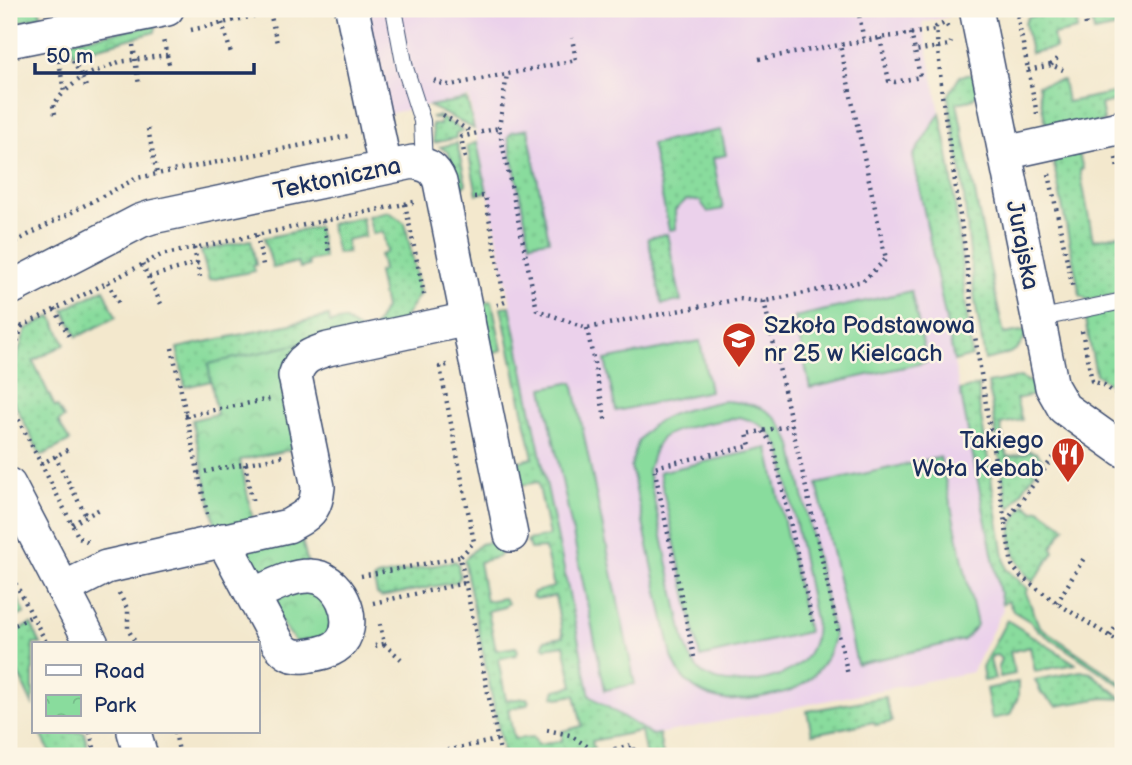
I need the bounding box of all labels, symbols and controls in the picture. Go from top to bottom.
scale bar [35,32,254,76]
text: 50 m [46,44,93,69]
street label: Tektoniczna [271,151,403,206]
street label: Jurajska [1000,198,1045,292]
place label: Szkoła Podstawowa nr 25 w Kielcach [764,311,975,368]
school or university icon: Szkoła Podstawowa nr 25 w Kielcach [720,320,758,369]
place label: Takiego Woła Kebab [912,426,1044,483]
restaurant icon: Takiego Woła Kebab [1049,435,1087,484]
legend [32,642,259,734]
text: Road [94,659,145,684]
text: Park [94,693,137,718]

